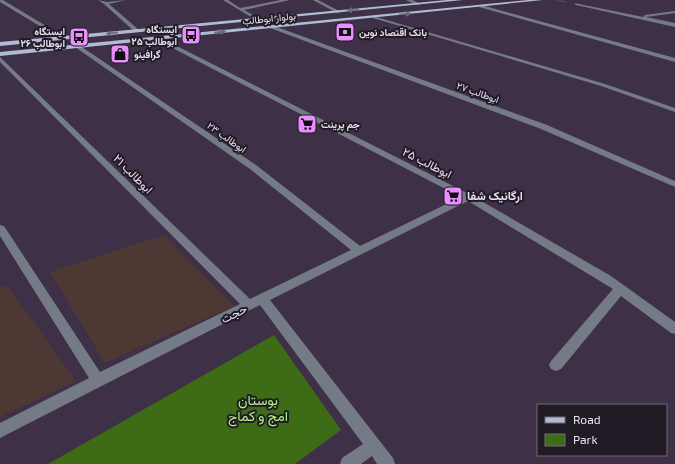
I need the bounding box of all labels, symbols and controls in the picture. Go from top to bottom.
one-way arrow [347,7,359,14]
street label: بولوار ابوطالب [242,9,296,28]
one-way arrow [399,11,411,17]
bank icon: بانک اقتصاد نوین [334,21,356,43]
place label: ایستگاه ابوطالب ۲۵ [131,23,177,48]
bus stop icon: ایستگاه ابوطالب ۲۵ [180,24,202,46]
place label: ایستگاه ابوطالب ۲۶ [20,25,65,50]
bus stop icon: ایستگاه ابوطالب ۲۶ [68,26,90,48]
place label: بانک اقتصاد نوین [359,26,427,39]
one-way arrow [214,29,226,35]
one-way arrow [106,30,118,37]
shop icon: گرافینو [109,43,131,65]
place label: گرافینو [134,48,161,61]
street label: ابوطالب ۲۷ [455,79,501,106]
supermarket icon: جم پرینت [296,113,318,135]
place label: جم پرینت [321,118,360,132]
street label: ابوطالب ۲۳ [205,119,249,156]
street label: ابوطالب ۲۵ [400,144,454,182]
street label: ابوطالب ۲۱ [110,151,156,197]
supermarket icon: ارگانیک شفا [442,185,464,207]
place label: ارگانیک شفا [467,188,523,204]
street label: حجت [218,301,249,326]
park label: بوستان امج و کماج [228,391,288,427]
legend [537,404,667,456]
text: Road [573,412,601,426]
text: Park [573,432,598,446]

